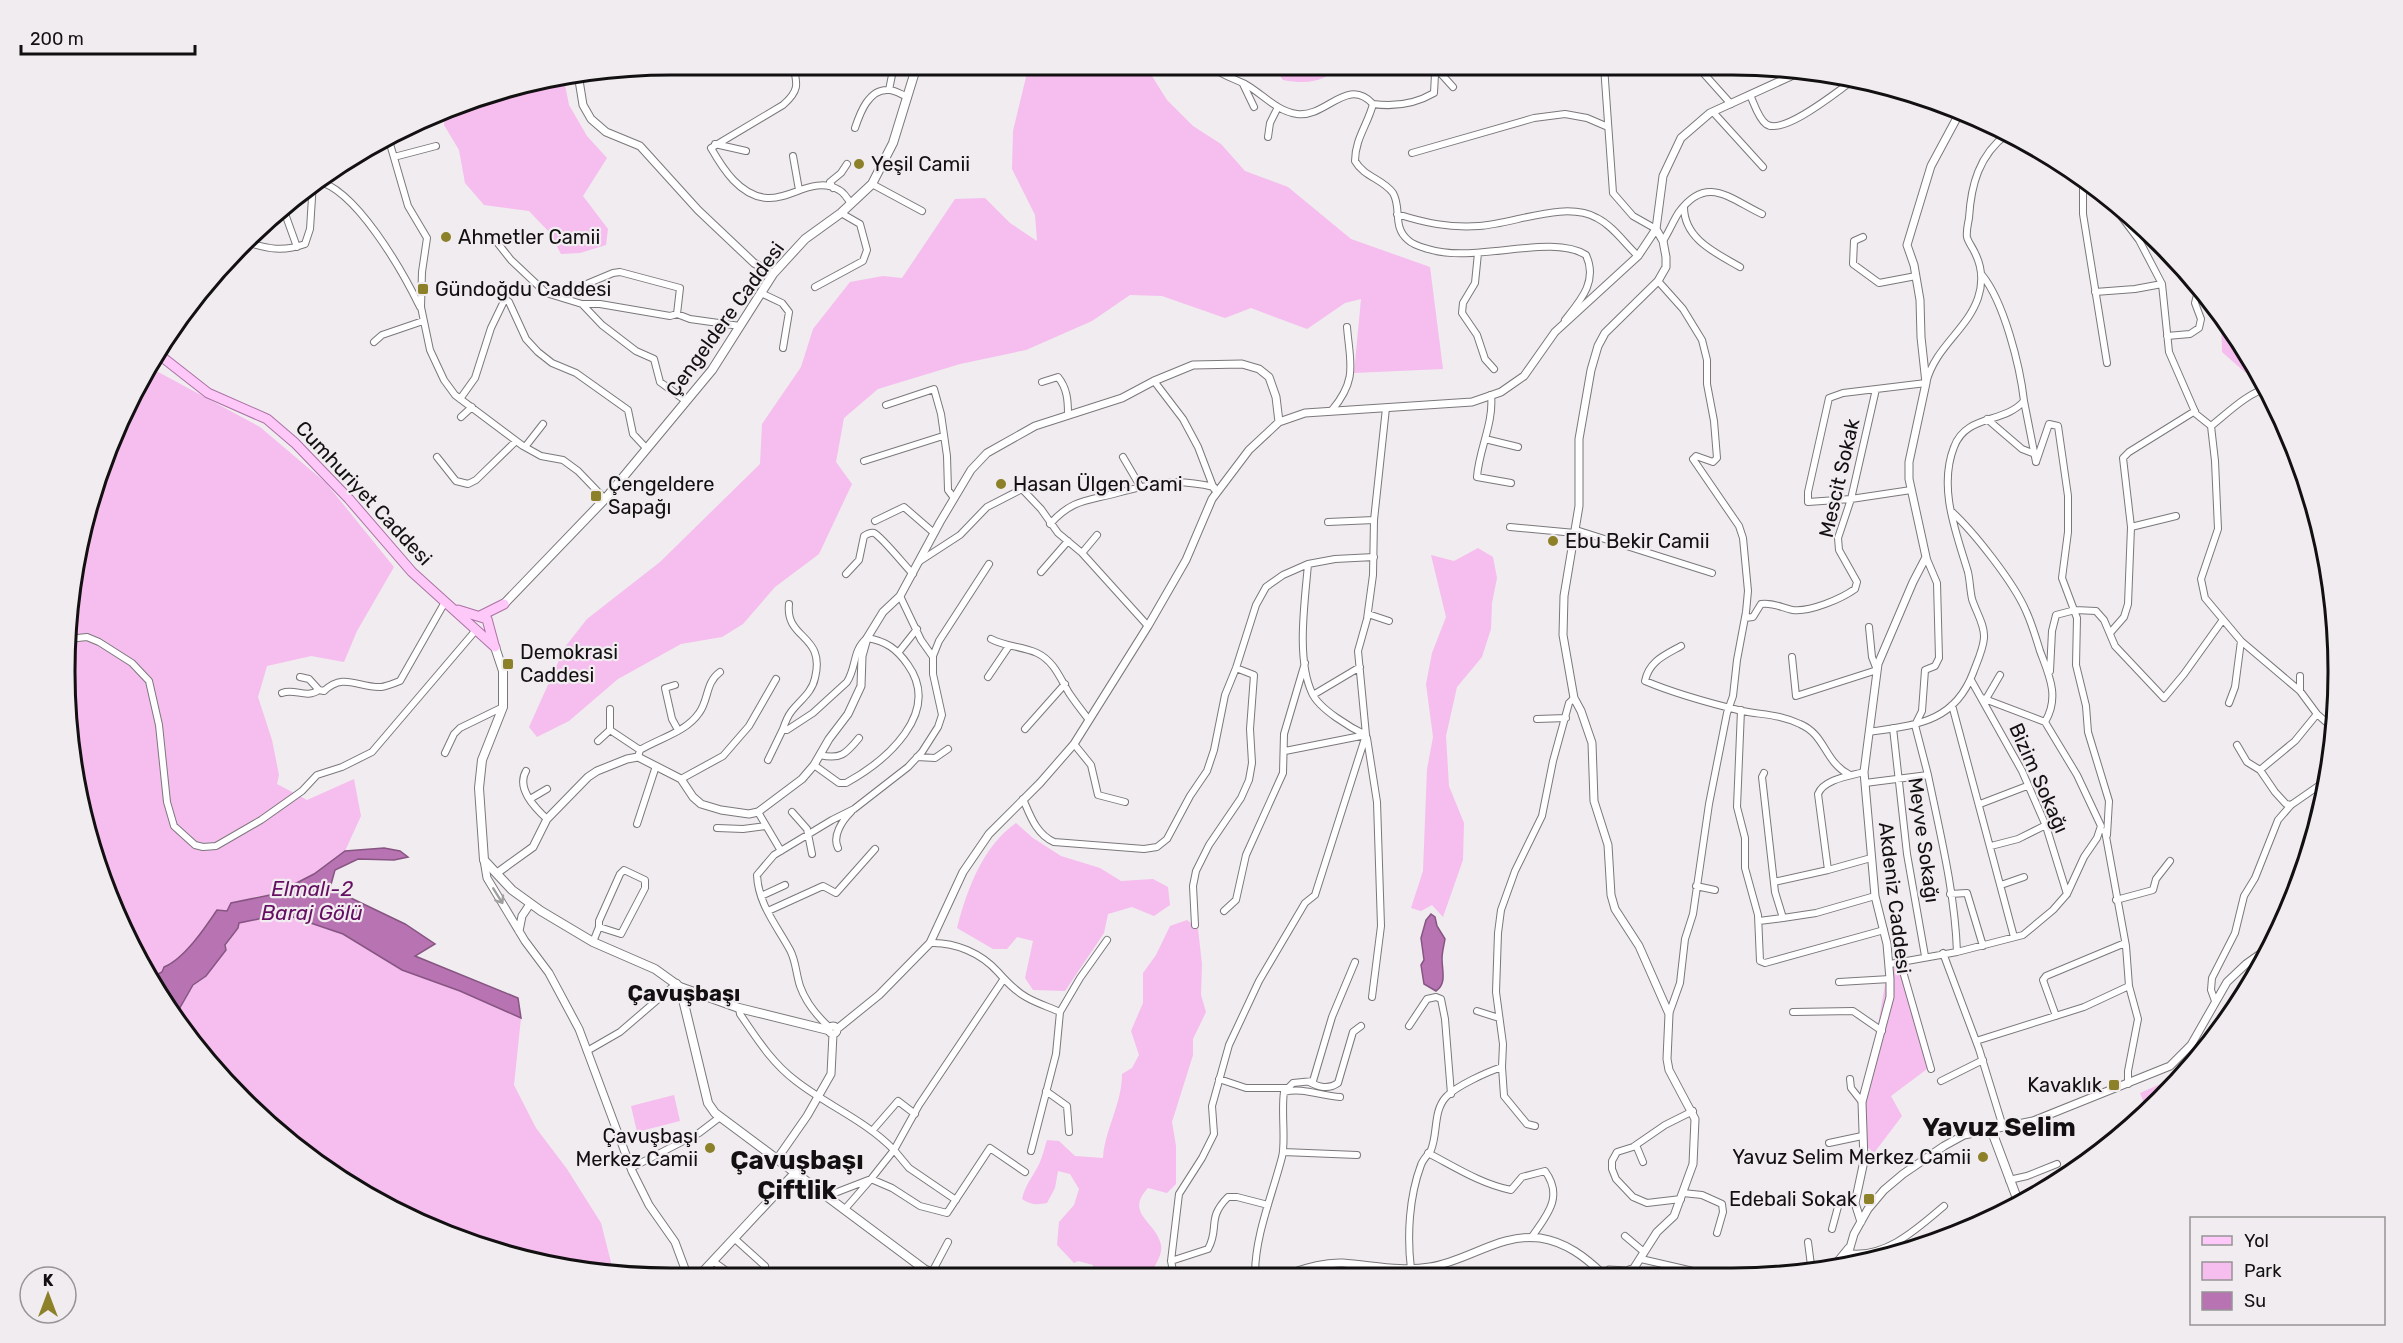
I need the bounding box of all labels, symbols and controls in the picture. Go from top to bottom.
scale bar [21,18,195,56]
text: 200 m [30,28,84,50]
place label: Yeşil Camii [871,152,970,176]
marker: Yeşil Camii [852,157,866,171]
place label: Ahmetler Camii [458,225,600,249]
marker: Ahmetler Camii [439,230,453,244]
street label: Çengeldere Caddesi [661,237,789,401]
place label: Gündoğdu Caddesi [435,277,611,301]
marker: Gündoğdu Caddesi [416,282,430,296]
street label: Cumhuriyet Caddesi [291,416,437,570]
street label: Mescit Sokak [1814,416,1864,540]
place label: Çengeldere Sapağı [608,472,714,519]
place label: Hasan Ülgen Cami [1013,472,1183,496]
marker: Hasan Ülgen Cami [994,477,1008,491]
marker: Çengeldere Sapağı [589,489,603,503]
place label: Ebu Bekir Camii [1565,529,1710,553]
marker: Ebu Bekir Camii [1546,534,1560,548]
place label: Demokrasi Caddesi [520,640,618,687]
marker: Demokrasi Caddesi [501,657,515,671]
street label: Bizim Sokağı [2004,719,2074,837]
street label: Meyve Sokağı [1903,776,1945,904]
street label: Akdeniz Caddesi [1874,821,1916,975]
water label: Elmalı-2 Baraj Gölü [261,876,363,925]
one-way arrow [493,887,505,904]
district label: Çavuşbaşı [628,980,740,1007]
place label: Kavaklık [2027,1073,2103,1097]
marker: Kavaklık [2107,1078,2121,1092]
district label: Yavuz Selim [1922,1112,2076,1143]
place label: Çavuşbaşı Merkez Camii [575,1124,698,1171]
marker: Çavuşbaşı Merkez Camii [703,1141,717,1155]
district label: Çavuşbaşı Çiftlik [730,1145,864,1206]
place label: Yavuz Selim Merkez Camii [1732,1145,1971,1169]
marker: Yavuz Selim Merkez Camii [1976,1150,1990,1164]
place label: Edebali Sokak [1729,1187,1858,1211]
marker: Edebali Sokak [1862,1192,1876,1206]
legend [2190,1217,2385,1325]
text: Yol [2244,1230,2269,1252]
text: Park [2244,1260,2282,1282]
north arrow [18,1265,78,1325]
text: K [43,1271,54,1290]
text: Su [2244,1290,2266,1312]

